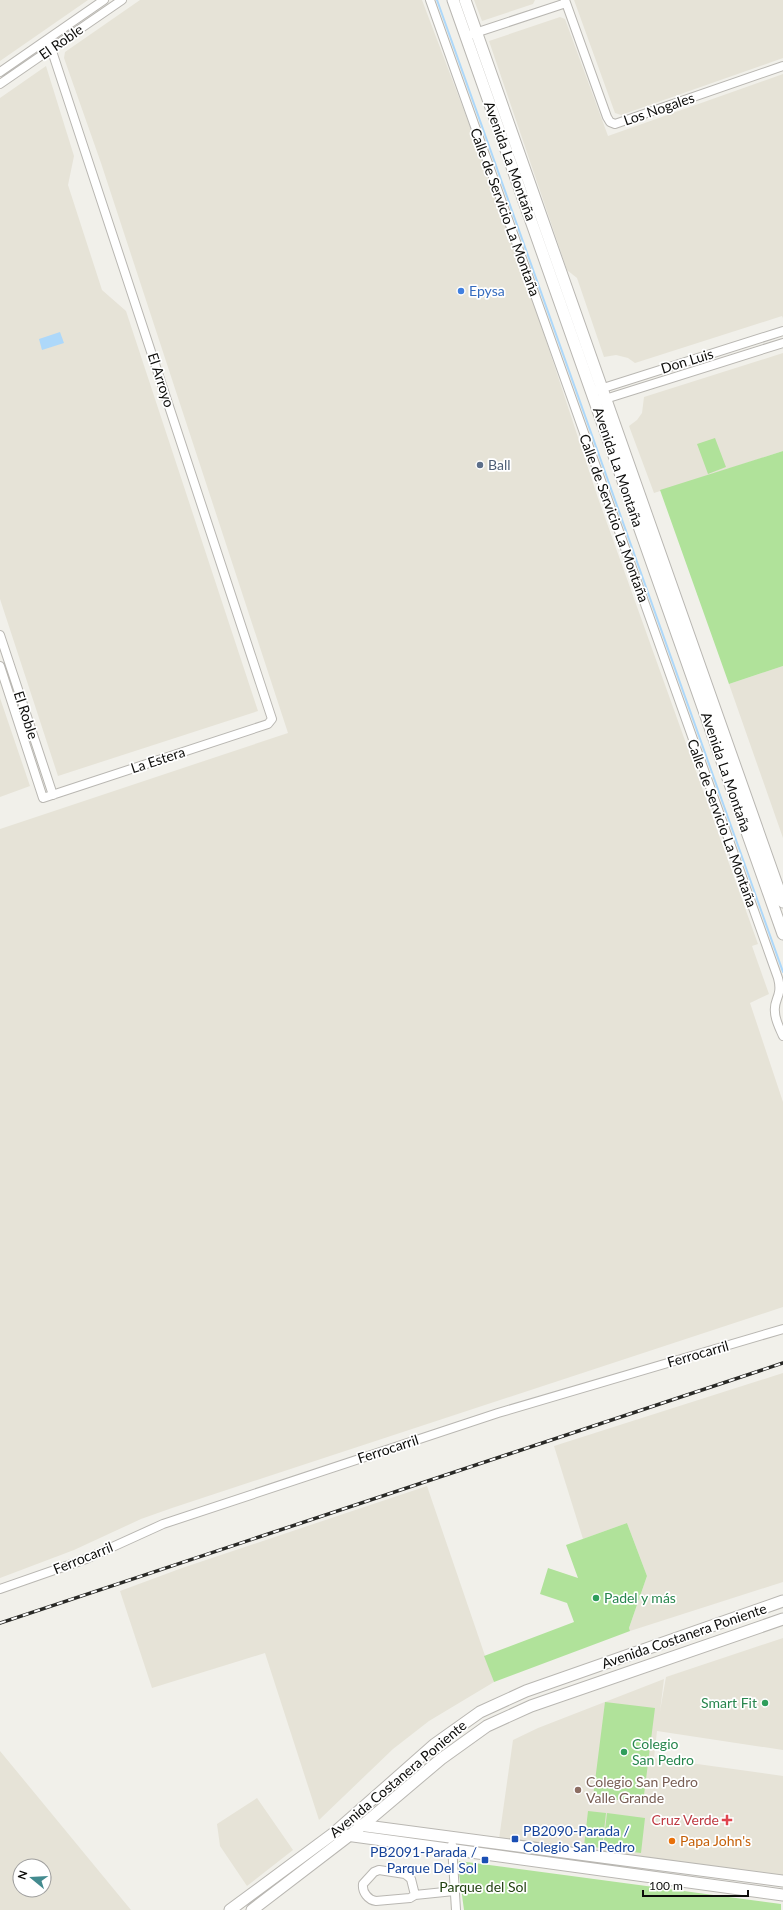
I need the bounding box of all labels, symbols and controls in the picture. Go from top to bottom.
street label: El Roble [35,20,86,63]
street label: Los Nogales [621,89,696,129]
street label: Avenida La Montaña [481,99,540,223]
street label: Calle de Servicio La Montaña [467,125,544,298]
place label: Epysa [469,282,505,299]
marker: Epysa [456,286,466,296]
street label: Don Luis [659,345,715,377]
street label: El Arroyo [145,350,178,409]
street label: Avenida La Montaña [590,405,647,529]
street label: Calle de Servicio La Montaña [576,431,653,604]
place label: Ball [488,456,511,473]
marker: Ball [475,460,485,470]
street label: El Roble [11,689,42,741]
street label: Avenida La Montaña [698,710,755,834]
street label: Calle de Servicio La Montaña [684,736,761,909]
street label: La Estera [129,743,187,776]
street label: Ferrocarril [665,1337,731,1370]
street label: Ferrocarril [355,1431,420,1466]
street label: Ferrocarril [50,1538,115,1577]
place label: Padel y más [604,1589,676,1606]
marker: Padel y más [591,1593,601,1603]
street label: Avenida Costanera Poniente [599,1599,769,1672]
place label: Smart Fit [701,1694,757,1711]
marker: Smart Fit [760,1698,770,1708]
street label: Avenida Costanera Poniente [326,1716,470,1841]
place label: Colegio San Pedro [632,1735,694,1768]
marker: Colegio San Pedro [619,1747,629,1757]
place label: Colegio San Pedro Valle Grande [586,1773,698,1806]
marker: Colegio San Pedro Valle Grande [573,1785,583,1795]
place label: Cruz Verde [652,1811,719,1828]
marker: Cruz Verde [722,1815,732,1825]
place label: PB2090-Parada / Colegio San Pedro [523,1822,635,1855]
place label: Papa John's [680,1832,751,1849]
marker: PB2090-Parada / Colegio San Pedro [510,1834,520,1844]
marker: Papa John's [667,1836,677,1846]
place label: PB2091-Parada / Parque Del Sol [370,1843,477,1876]
marker: PB2091-Parada / Parque Del Sol [480,1855,490,1865]
north arrow [12,1858,52,1898]
text: N [15,1869,30,1881]
scale bar [643,1872,748,1898]
park label: Parque del Sol [439,1878,527,1895]
text: 100 m [649,1878,683,1893]

